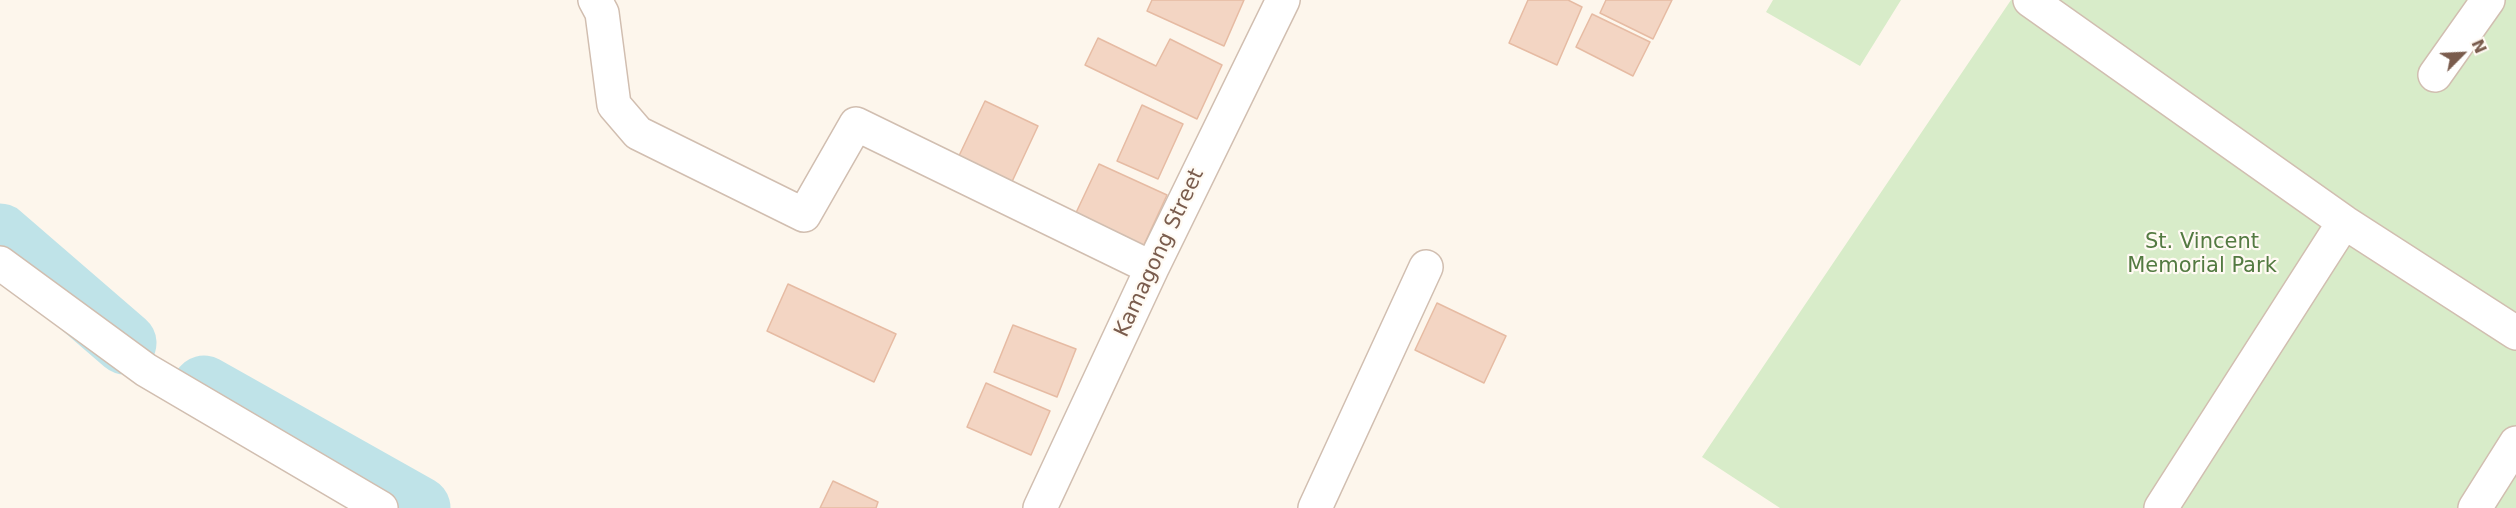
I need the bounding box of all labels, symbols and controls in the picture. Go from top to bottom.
north arrow [2432,24,2492,84]
text: N [2467,36,2490,56]
street label: Kamagong Street [1110,165,1210,341]
park label: St. Vincent Memorial Park [2127,230,2277,280]

